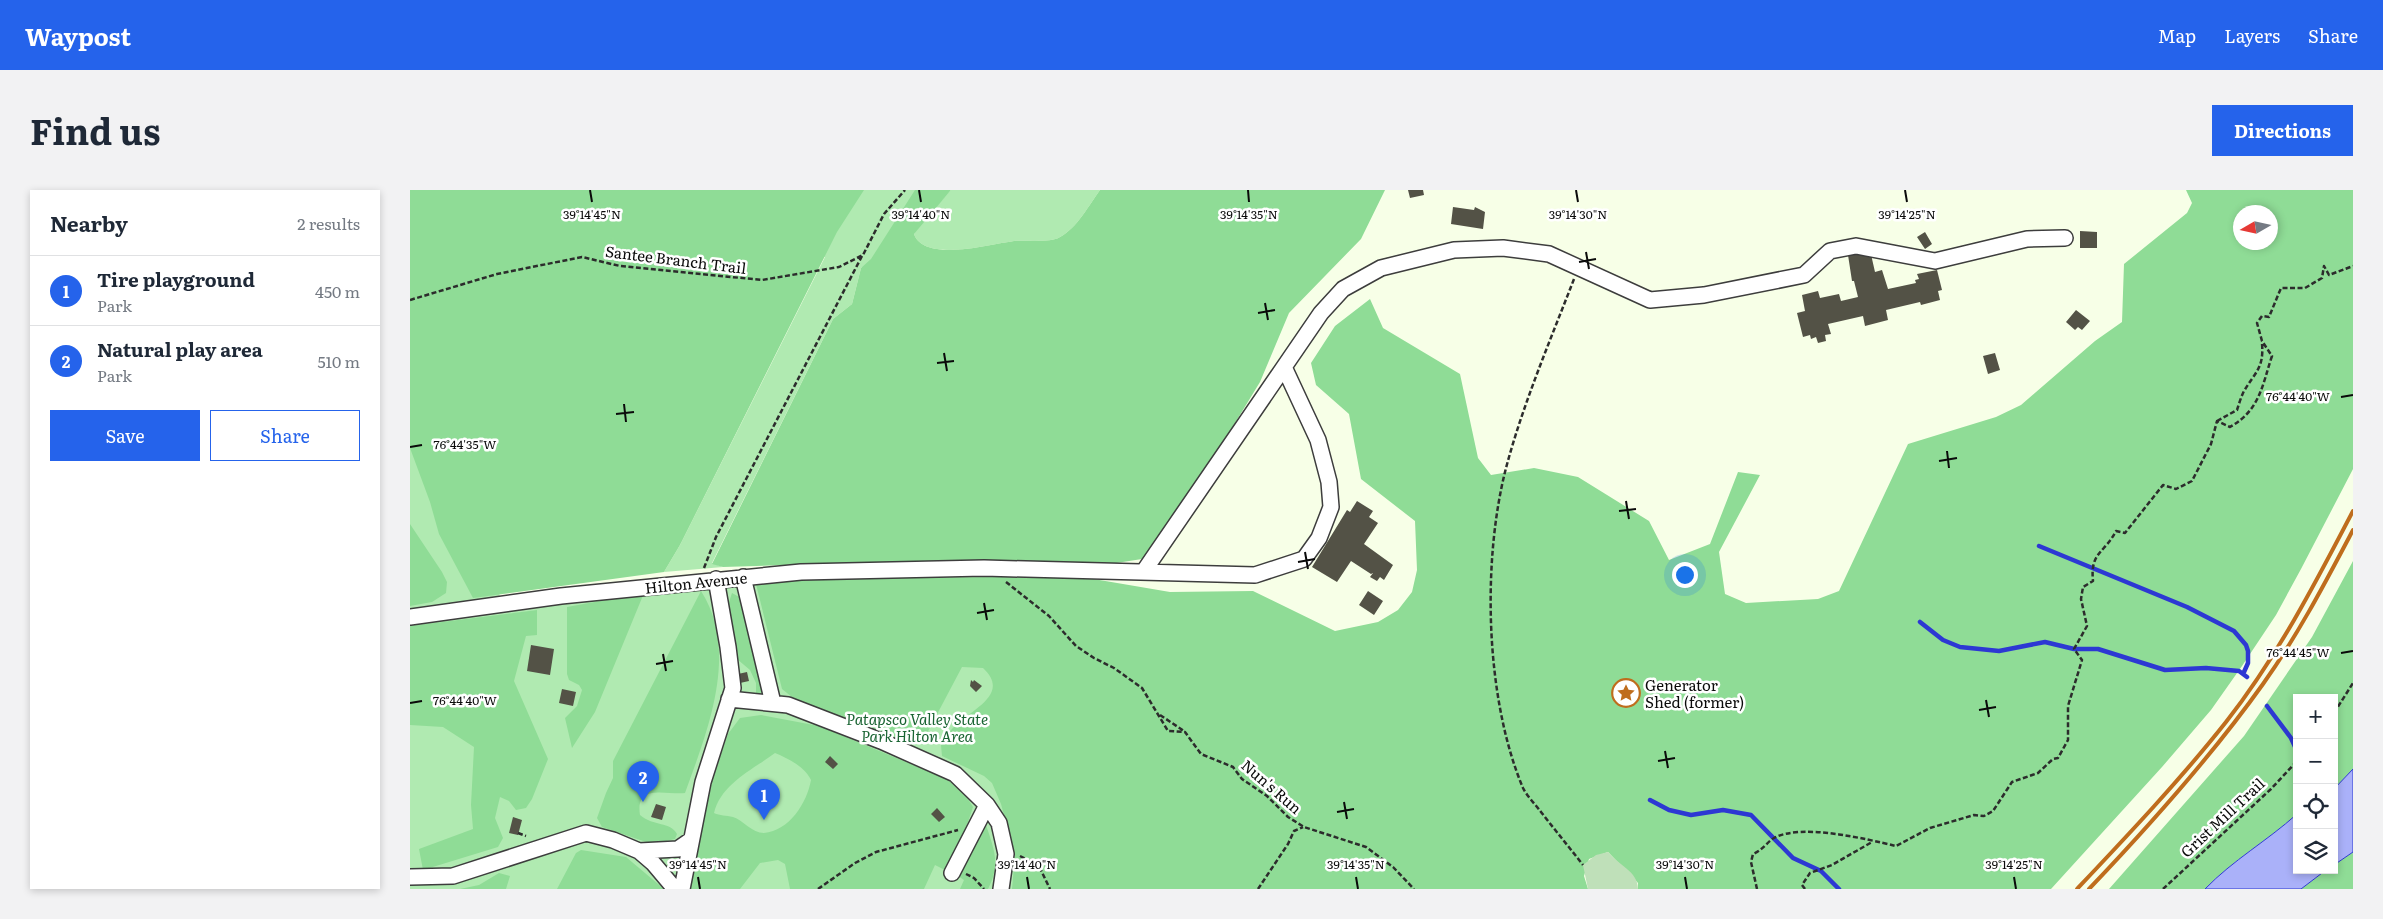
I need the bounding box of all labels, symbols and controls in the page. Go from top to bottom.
text: Waypost [25,18,131,53]
text: Map [2158,22,2196,49]
text: Layers [2224,22,2280,49]
text: Share [2308,22,2358,49]
text: Find us [30,104,160,156]
button: Directions [2212,105,2353,156]
text: 39°14'45"N [563,205,621,223]
text: 39°14'40"N [892,205,950,223]
text: 39°14'35"N [1220,205,1278,223]
text: 39°14'30"N [1549,205,1607,223]
text: 39°14'25"N [1878,205,1936,223]
north arrow [2233,205,2278,250]
text: Nearby [50,207,128,238]
text: 2 results [297,211,360,235]
street label: Santee Branch Trail [604,239,748,279]
text: Tire playground [97,265,255,293]
text: 1 [63,279,69,303]
text: 450 m [315,279,360,303]
text: Park [97,293,132,317]
text: Natural play area [97,335,263,363]
text: 2 [62,349,70,373]
text: 510 m [317,349,360,373]
text: Park [97,363,132,387]
text: 76°44'40"W [2266,387,2330,405]
button: Save [50,410,200,461]
button: Share [210,410,360,461]
text: 76°44'35"W [434,435,496,453]
your location [1672,562,1698,588]
street label: Hilton Avenue [644,565,748,599]
text: 76°44'45"W [2267,643,2329,661]
place label: Generator Shed (former) [1645,673,1744,713]
place icon: Generator Shed (former) [1611,678,1641,708]
text: 76°44'40"W [433,691,497,709]
map controls [2293,694,2338,874]
button: + [2293,694,2338,739]
park label: Patapsco Valley State Park Hilton Area [846,707,988,747]
button: − [2293,739,2338,784]
street label: Nun's Run [1237,753,1307,819]
pin: 2 [627,761,659,802]
street label: Grist Mill Trail [2175,772,2269,862]
pin: 1 [748,779,780,820]
button: locate [2293,784,2338,829]
button: layers [2293,829,2338,874]
text: 39°14'45"N [669,855,727,873]
text: 39°14'40"N [998,855,1056,873]
text: 39°14'35"N [1327,855,1385,873]
text: 39°14'30"N [1656,855,1714,873]
text: 39°14'25"N [1985,855,2043,873]

